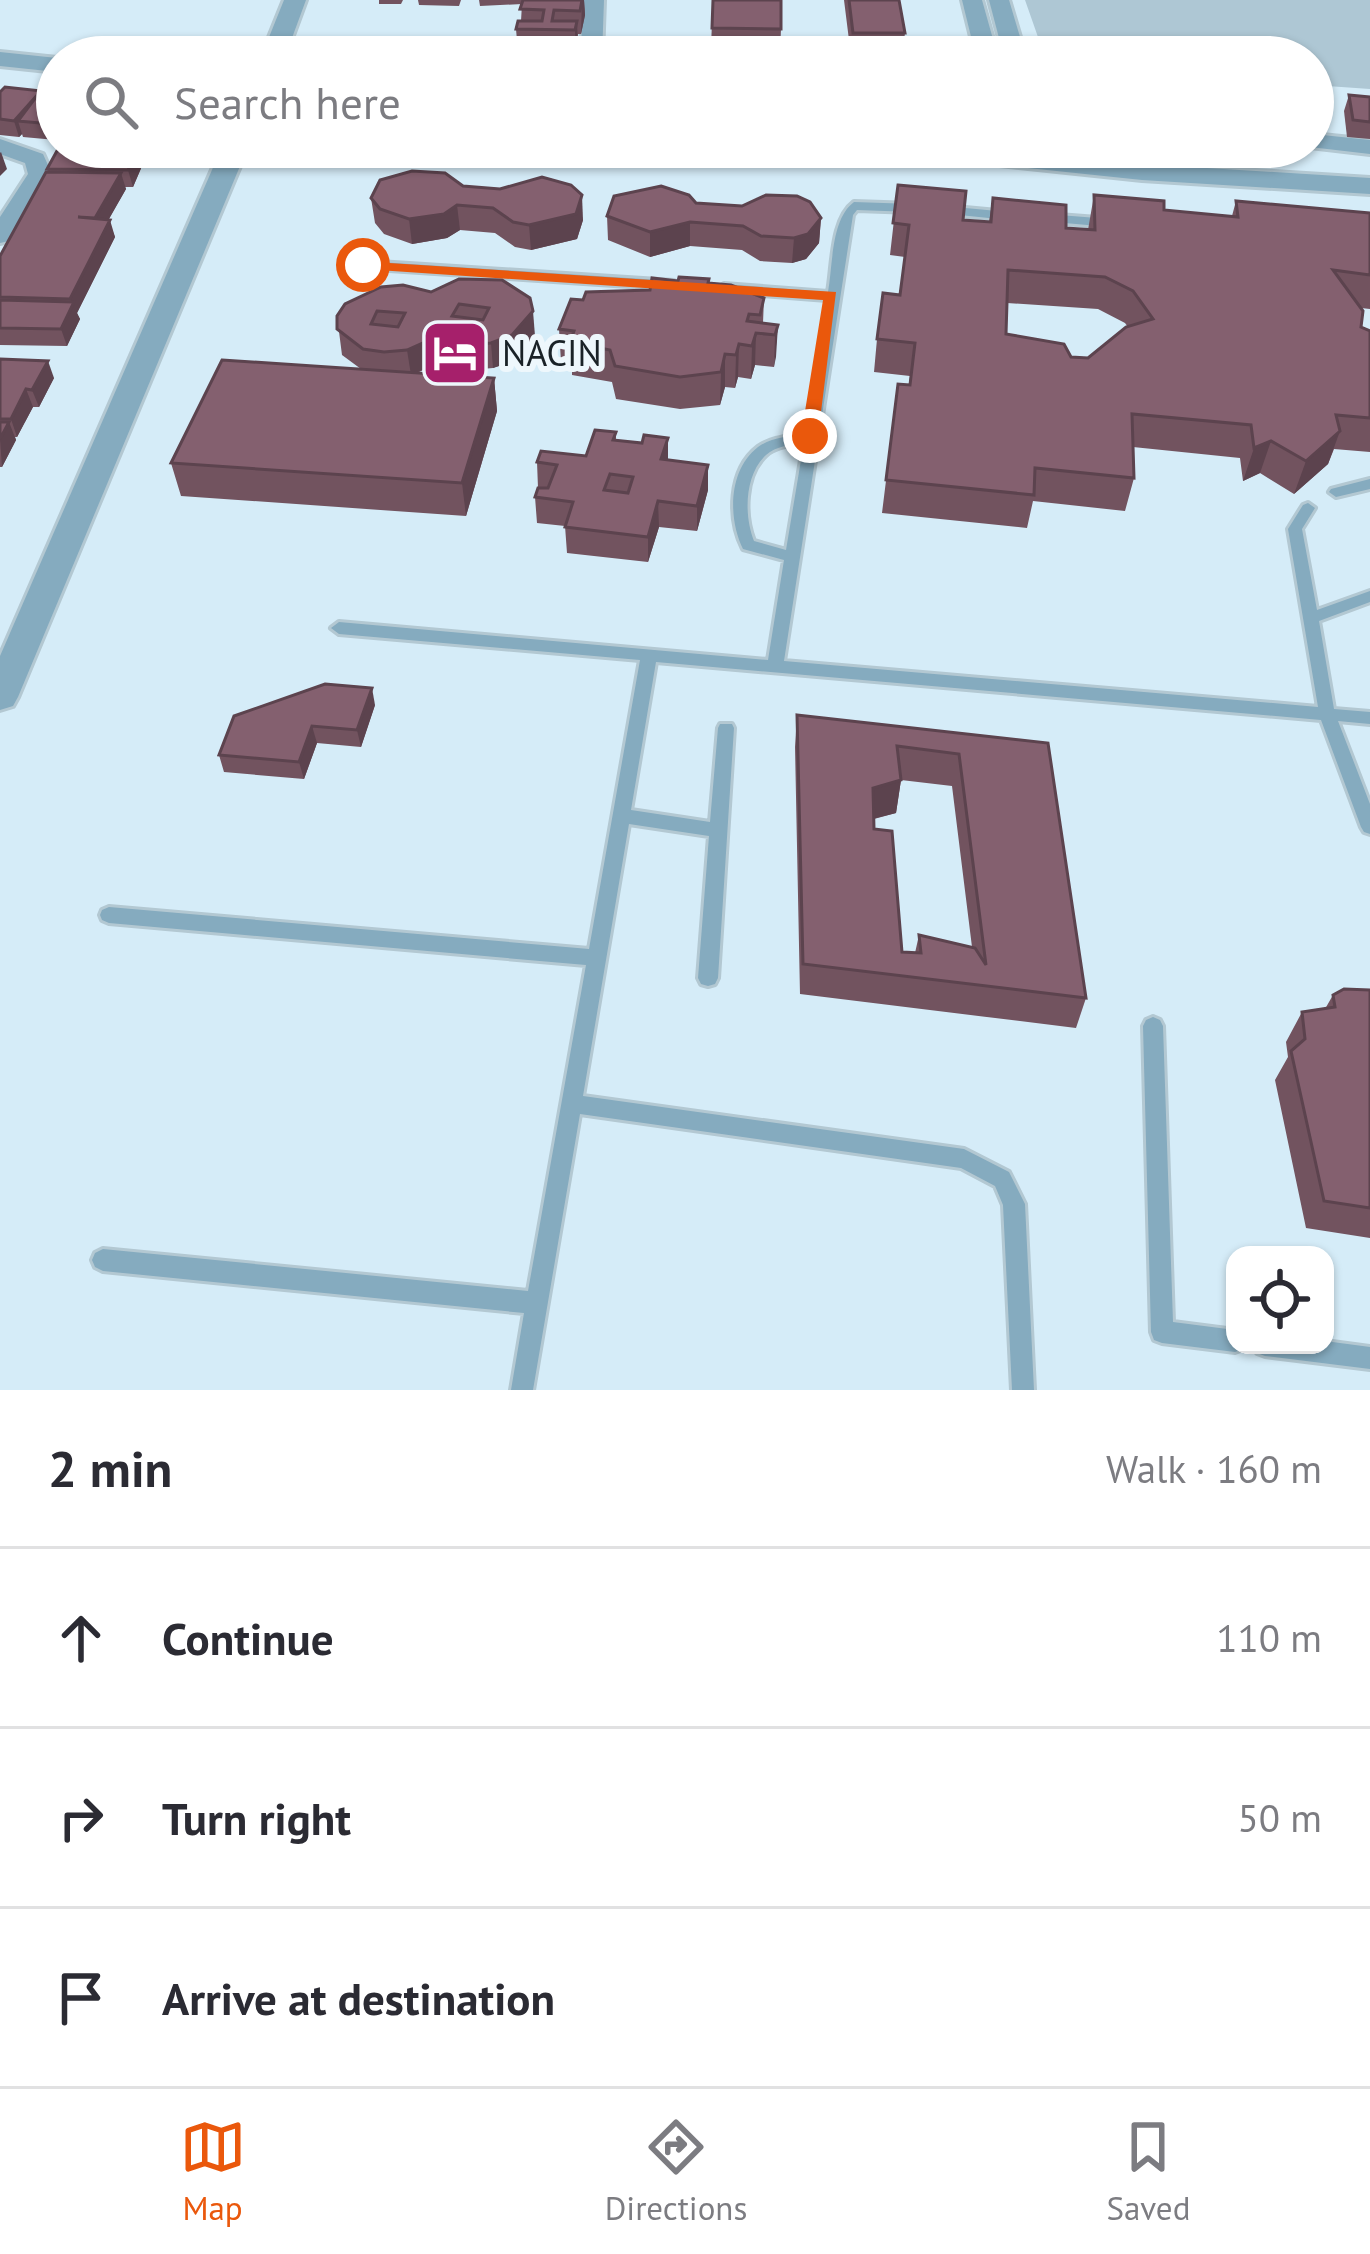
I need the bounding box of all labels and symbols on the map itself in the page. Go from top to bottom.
route start [336,238,390,292]
hotel icon: NACIN [420,318,490,388]
place label: NACIN [502,329,602,376]
route end [783,409,837,463]

